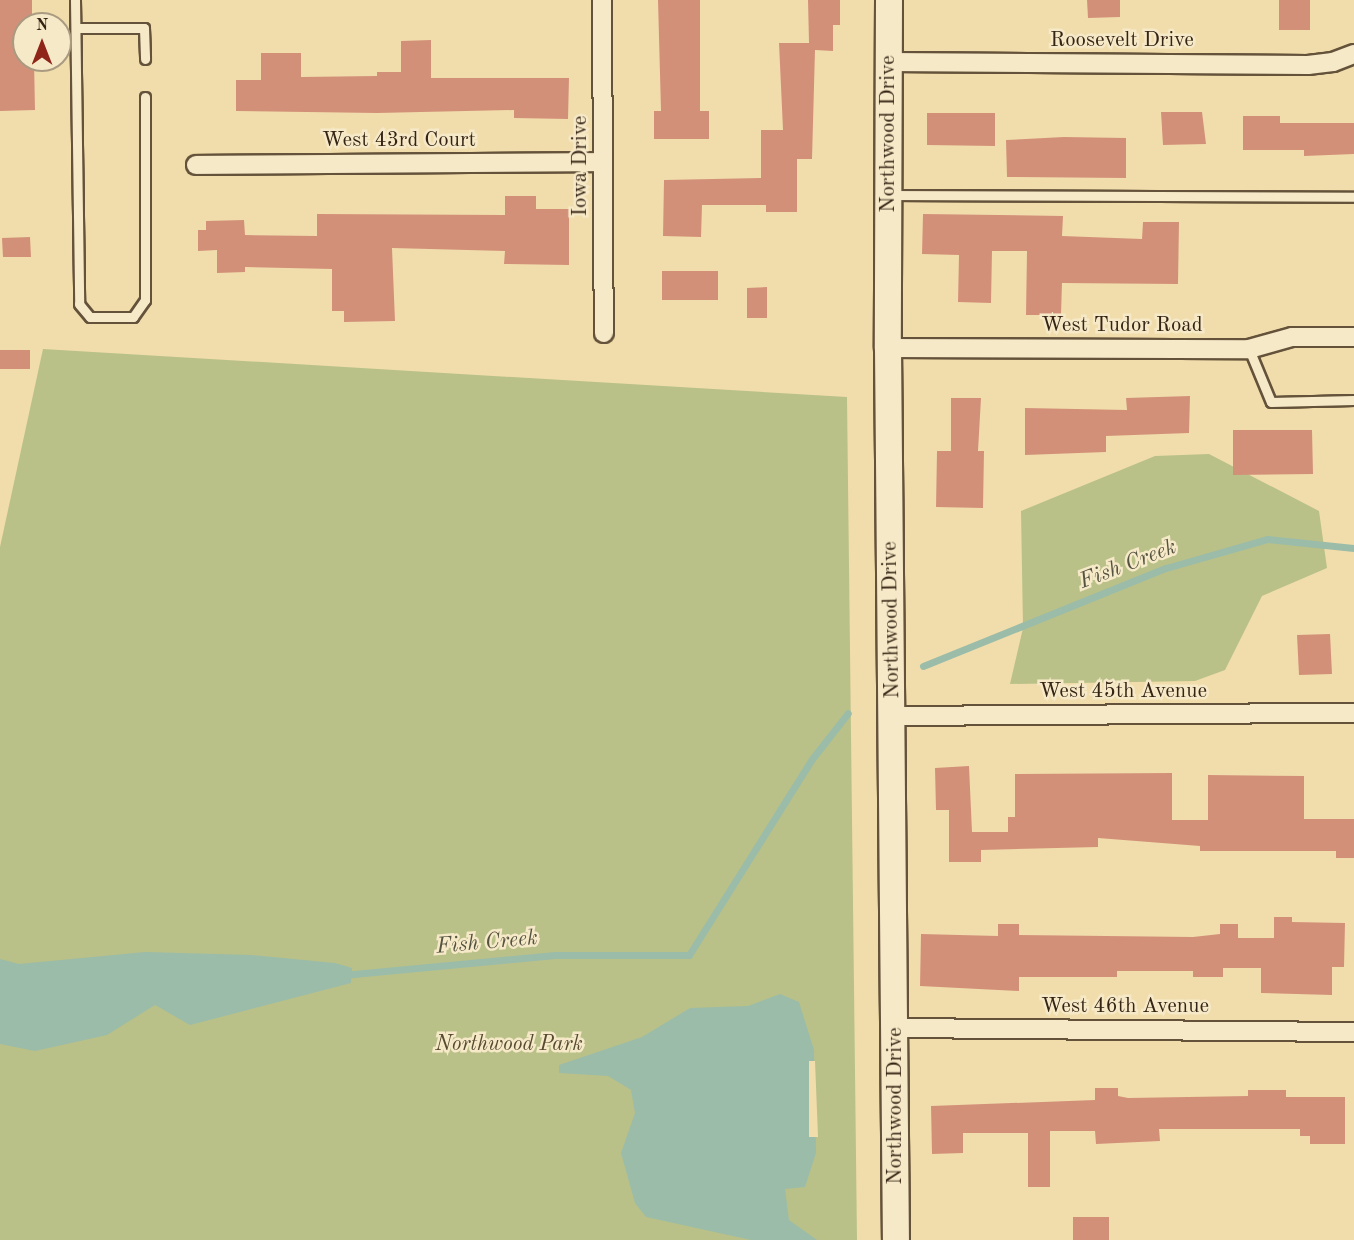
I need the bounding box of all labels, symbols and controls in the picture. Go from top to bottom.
north arrow [12,12,72,72]
text: N [36,18,48,34]
street label: Roosevelt Drive [1050,28,1194,54]
street label: Northwood Drive [876,55,902,213]
street label: Iowa Drive [568,116,594,216]
street label: West 43rd Court [322,128,476,154]
street label: West Tudor Road [1041,313,1203,339]
water label: Fish Creek [1076,534,1180,596]
street label: Northwood Drive [878,541,906,699]
street label: West 45th Avenue [1039,679,1207,705]
water label: Fish Creek [435,925,539,961]
street label: West 46th Avenue [1041,994,1209,1020]
street label: Northwood Drive [883,1027,909,1185]
park label: Northwood Park [435,1032,583,1058]

